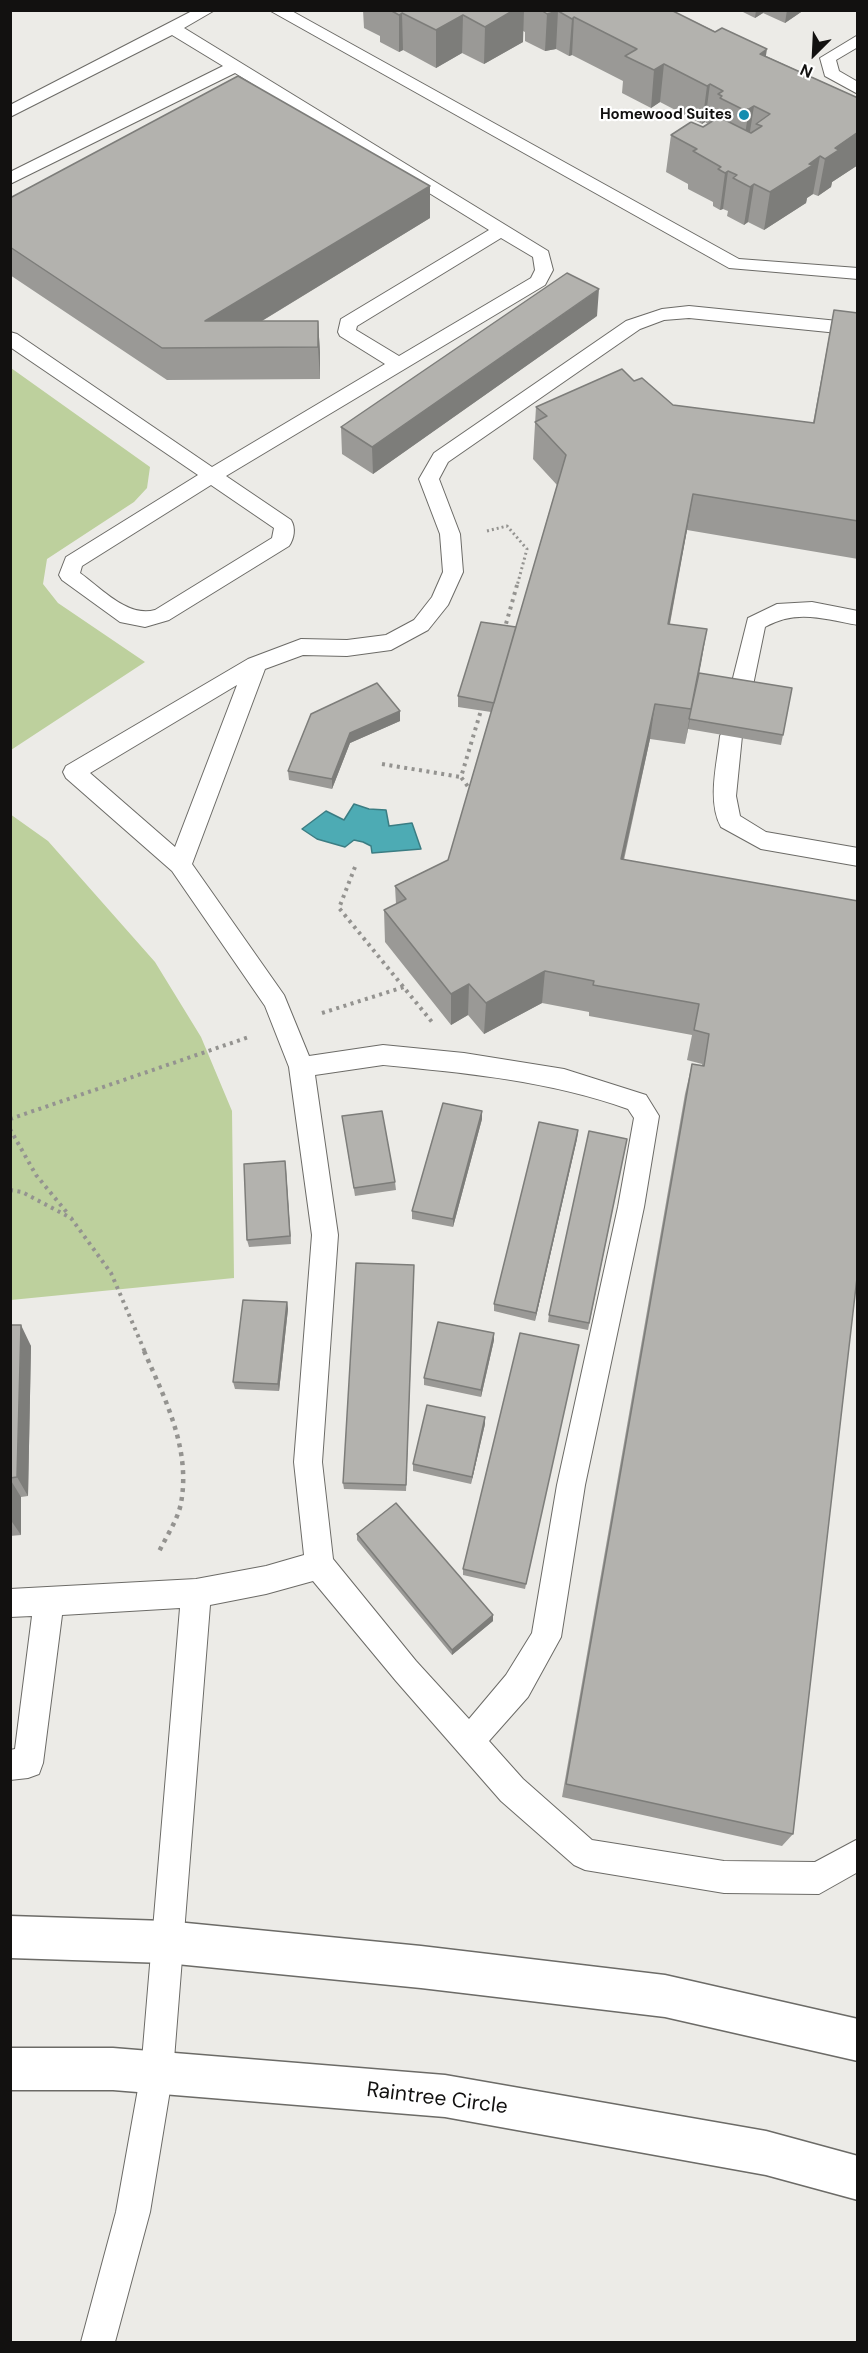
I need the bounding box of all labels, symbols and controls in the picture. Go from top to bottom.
north arrow [784,24,844,84]
text: N [797,59,816,83]
place label: Homewood Suites [600,106,732,124]
marker: Homewood Suites [737,108,751,122]
street label: Raintree Circle [365,2078,509,2120]

